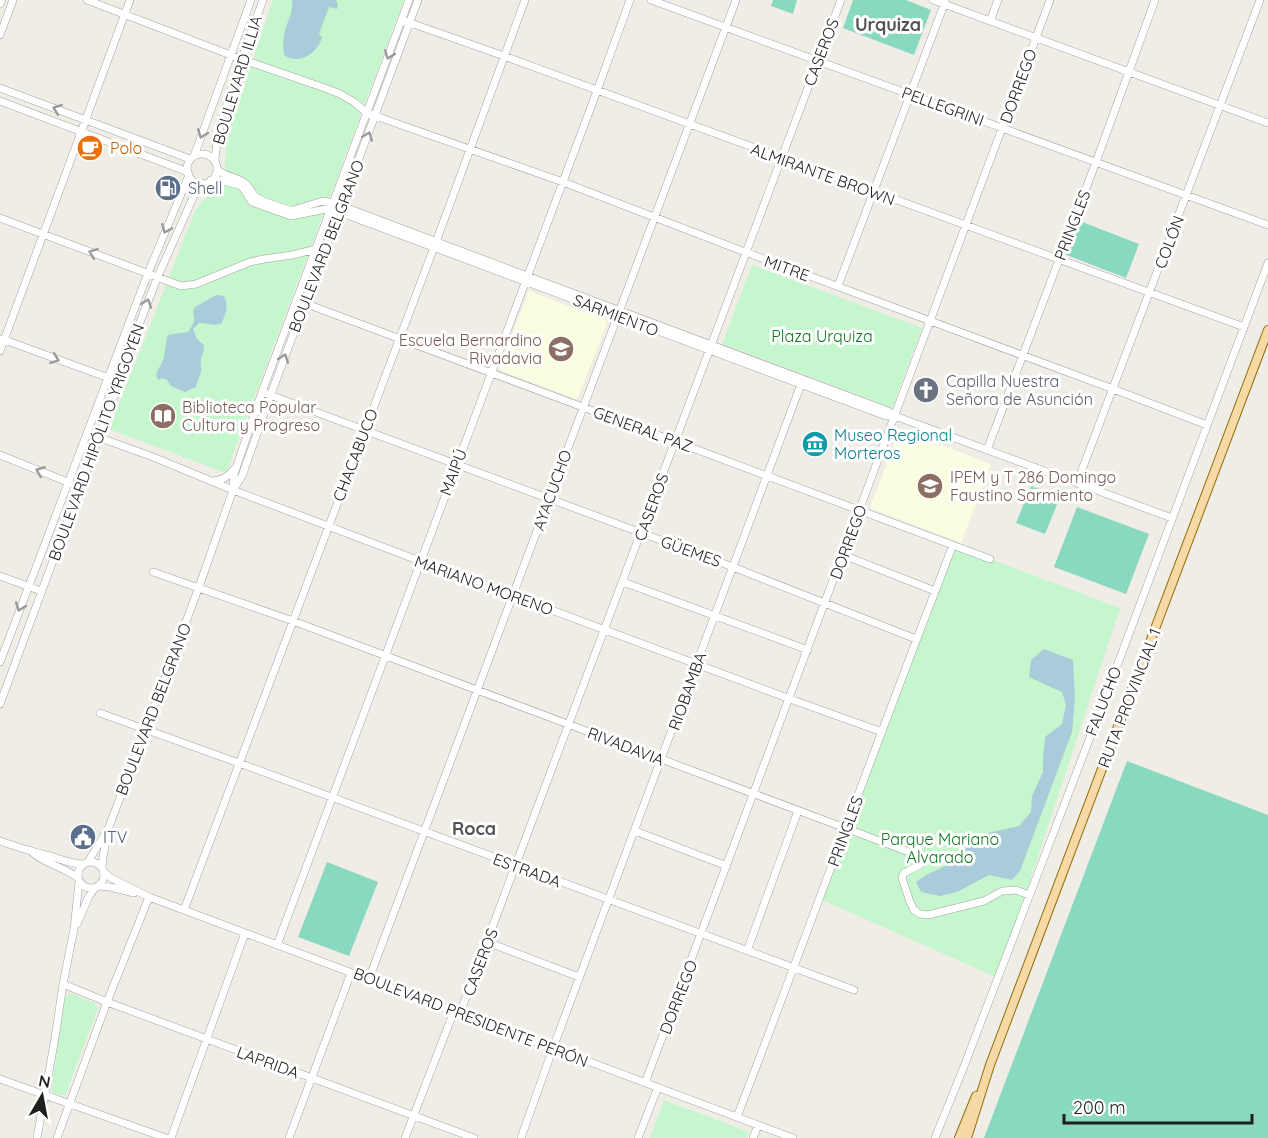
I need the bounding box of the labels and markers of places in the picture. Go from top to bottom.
cafe icon: Polo [75,133,105,163]
place label: Polo [110,138,142,158]
fuel station icon: Shell [153,173,183,203]
place label: Shell [188,178,222,198]
place label: Escuela Bernardino Rivadavia [399,330,542,368]
school or university icon: Escuela Bernardino Rivadavia [546,334,576,364]
place label: Capilla Nuestra Señora de Asunción [946,371,1093,409]
church icon: Capilla Nuestra Señora de Asunción [911,375,941,405]
place label: Biblioteca Popular Cultura y Progreso [182,397,320,435]
library icon: Biblioteca Popular Cultura y Progreso [148,401,178,431]
place label: Museo Regional Morteros [834,425,952,463]
museum icon: Museo Regional Morteros [800,429,830,459]
place label: IPEM y T 286 Domingo Faustino Sarmiento [950,467,1116,505]
school or university icon: IPEM y T 286 Domingo Faustino Sarmiento [915,471,945,501]
public building icon: ITV [68,822,98,852]
place label: ITV [103,827,128,847]

